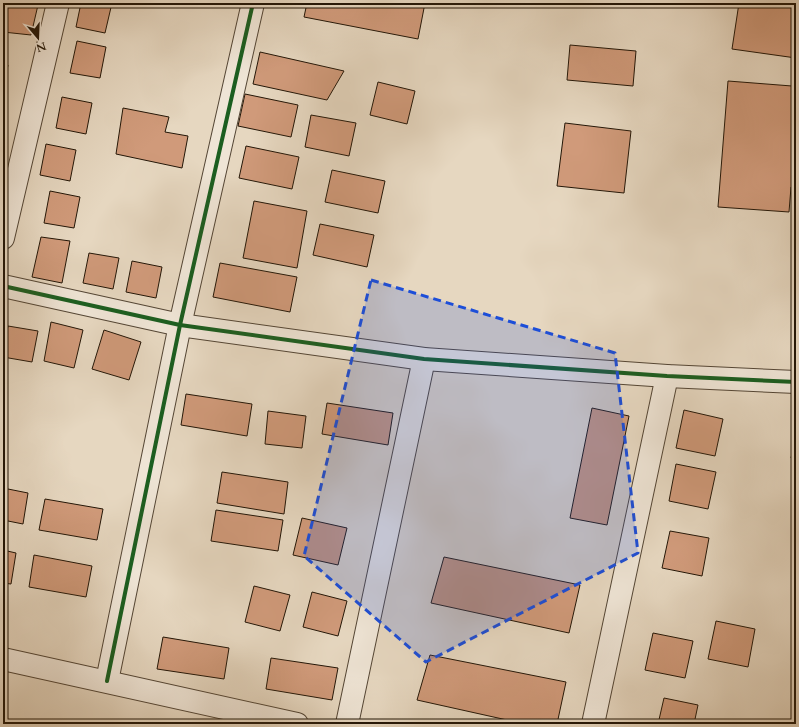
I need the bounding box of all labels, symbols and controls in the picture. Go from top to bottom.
north arrow [18,18,58,58]
text: N [34,38,48,56]

